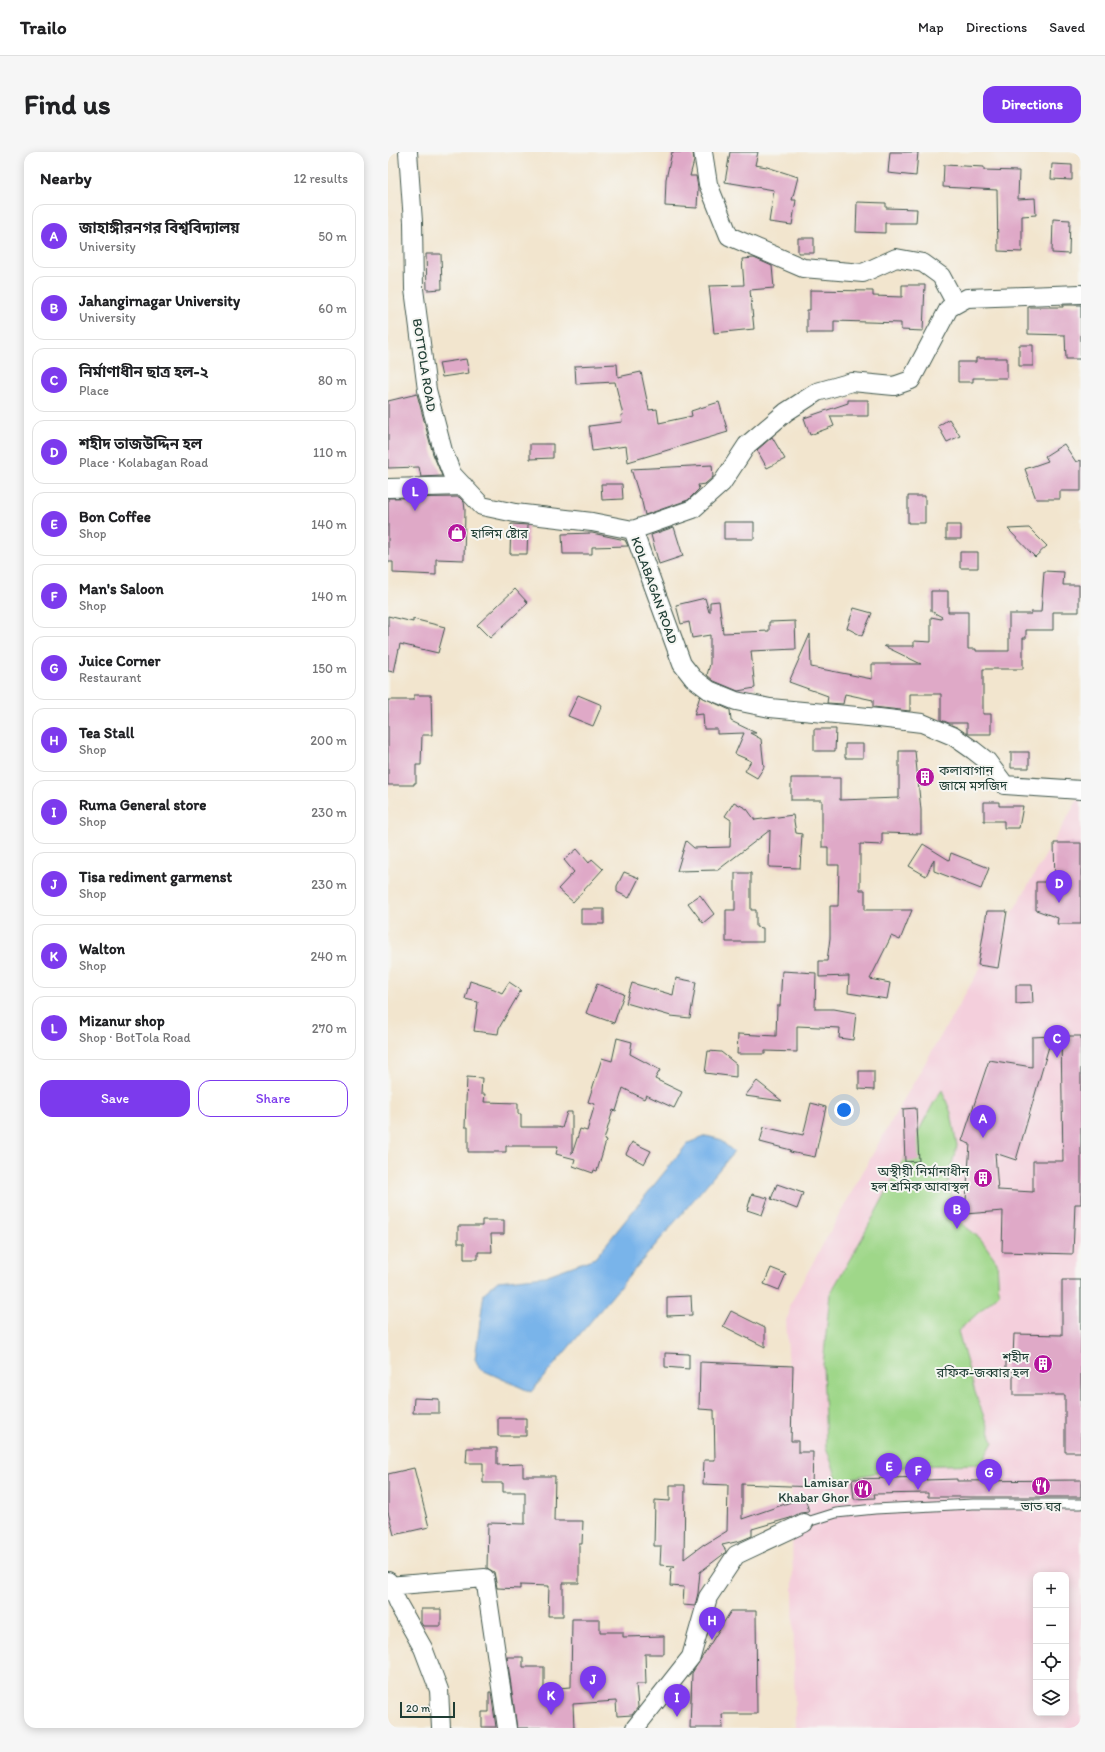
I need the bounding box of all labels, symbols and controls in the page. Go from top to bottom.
text: Trailo [20,16,67,39]
text: Map [918,19,944,36]
text: Directions [966,19,1027,36]
text: Saved [1049,19,1085,36]
button: Directions [983,86,1081,123]
text: Find us [24,87,111,121]
text: Nearby [40,168,92,188]
text: 12 results [294,171,348,186]
text: জাহাঙ্গীরনগর বিশ্ববিদ্যালয় [79,219,240,237]
text: A [50,229,58,244]
text: 50 m [318,229,347,244]
text: University [79,239,136,254]
text: Jahangirnagar University [79,292,240,310]
text: B [50,301,58,316]
text: 60 m [318,301,347,316]
text: University [79,310,136,325]
street label: BOTTOLA ROAD [410,317,439,413]
text: নির্মাণাধীন ছাত্র হল-২ [79,363,209,381]
text: C [50,373,58,388]
text: 80 m [318,373,347,388]
text: Place [79,383,109,398]
text: শহীদ তাজউদ্দিন হল [79,435,202,453]
text: D [50,445,58,460]
text: 110 m [313,445,347,460]
text: Place · Kolabagan Road [79,455,208,470]
pin: L [402,478,428,511]
text: Bon Coffee [79,508,151,526]
text: E [50,517,58,532]
text: 140 m [311,517,347,532]
shop icon: হালিম ষ্টোর [446,522,468,544]
text: Shop [79,526,106,541]
place label: হালিম ষ্টোর [470,526,528,541]
street label: KOLABAGAN ROAD [628,535,681,646]
text: Man's Saloon [79,580,164,598]
text: F [51,589,57,604]
text: 140 m [311,589,347,604]
text: Shop [79,598,106,613]
text: Juice Corner [79,652,161,670]
text: G [50,661,58,676]
text: 150 m [312,661,347,676]
text: Restaurant [79,670,141,685]
text: Tea Stall [79,724,134,742]
text: H [50,733,59,748]
text: 200 m [310,733,347,748]
text: Shop [79,742,106,757]
place label: কলাবাগান জামে মসজিদ [938,763,1008,793]
building icon: কলাবাগান জামে মসজিদ [914,766,936,788]
text: Ruma General store [79,796,206,814]
text: I [52,805,56,820]
text: 230 m [311,805,347,820]
text: Shop [79,814,106,829]
text: Tisa rediment garmenst [79,868,232,886]
pin: D [1046,870,1072,903]
text: J [51,877,57,892]
text: 230 m [311,877,347,892]
text: Shop [79,886,106,901]
text: Walton [79,940,125,958]
text: K [50,949,58,964]
text: 240 m [310,949,347,964]
text: Shop [79,958,106,973]
text: Mizanur shop [79,1012,165,1030]
text: L [51,1021,57,1036]
text: 270 m [312,1021,347,1036]
pin: C [1044,1025,1070,1058]
text: Shop · BotTola Road [79,1030,191,1045]
button: Save [40,1080,190,1117]
button: Share [198,1080,348,1117]
your location [834,1100,854,1120]
pin: A [970,1105,996,1138]
place label: অস্থীয়ী নির্মানাধীন হল শ্রমিক আবাস্থল [870,1164,969,1194]
building icon: অস্থীয়ী নির্মানাধীন হল শ্রমিক আবাস্থল [972,1167,994,1189]
pin: B [944,1196,970,1229]
place label: শহীদ রফিক-জব্বার হল [936,1350,1030,1380]
building icon: শহীদ রফিক-জব্বার হল [1032,1353,1054,1375]
pin: E [876,1453,902,1486]
pin: F [905,1457,931,1490]
pin: G [976,1459,1002,1492]
place label: Lamisar Khabar Ghor [778,1475,850,1505]
restaurant icon: ভাত ঘর [1030,1475,1052,1497]
restaurant icon: Lamisar Khabar Ghor [852,1478,874,1500]
place label: ভাত ঘর [1020,1499,1062,1514]
map controls [1033,1572,1069,1716]
button: + [1033,1572,1069,1608]
pin: H [699,1607,725,1640]
button: − [1033,1608,1069,1644]
button: locate [1033,1644,1069,1680]
pin: J [580,1666,606,1699]
button: layers [1033,1680,1069,1716]
pin: K [538,1682,564,1715]
pin: I [664,1684,690,1717]
scale bar [400,1700,455,1719]
text: 20 m [406,1702,430,1715]

